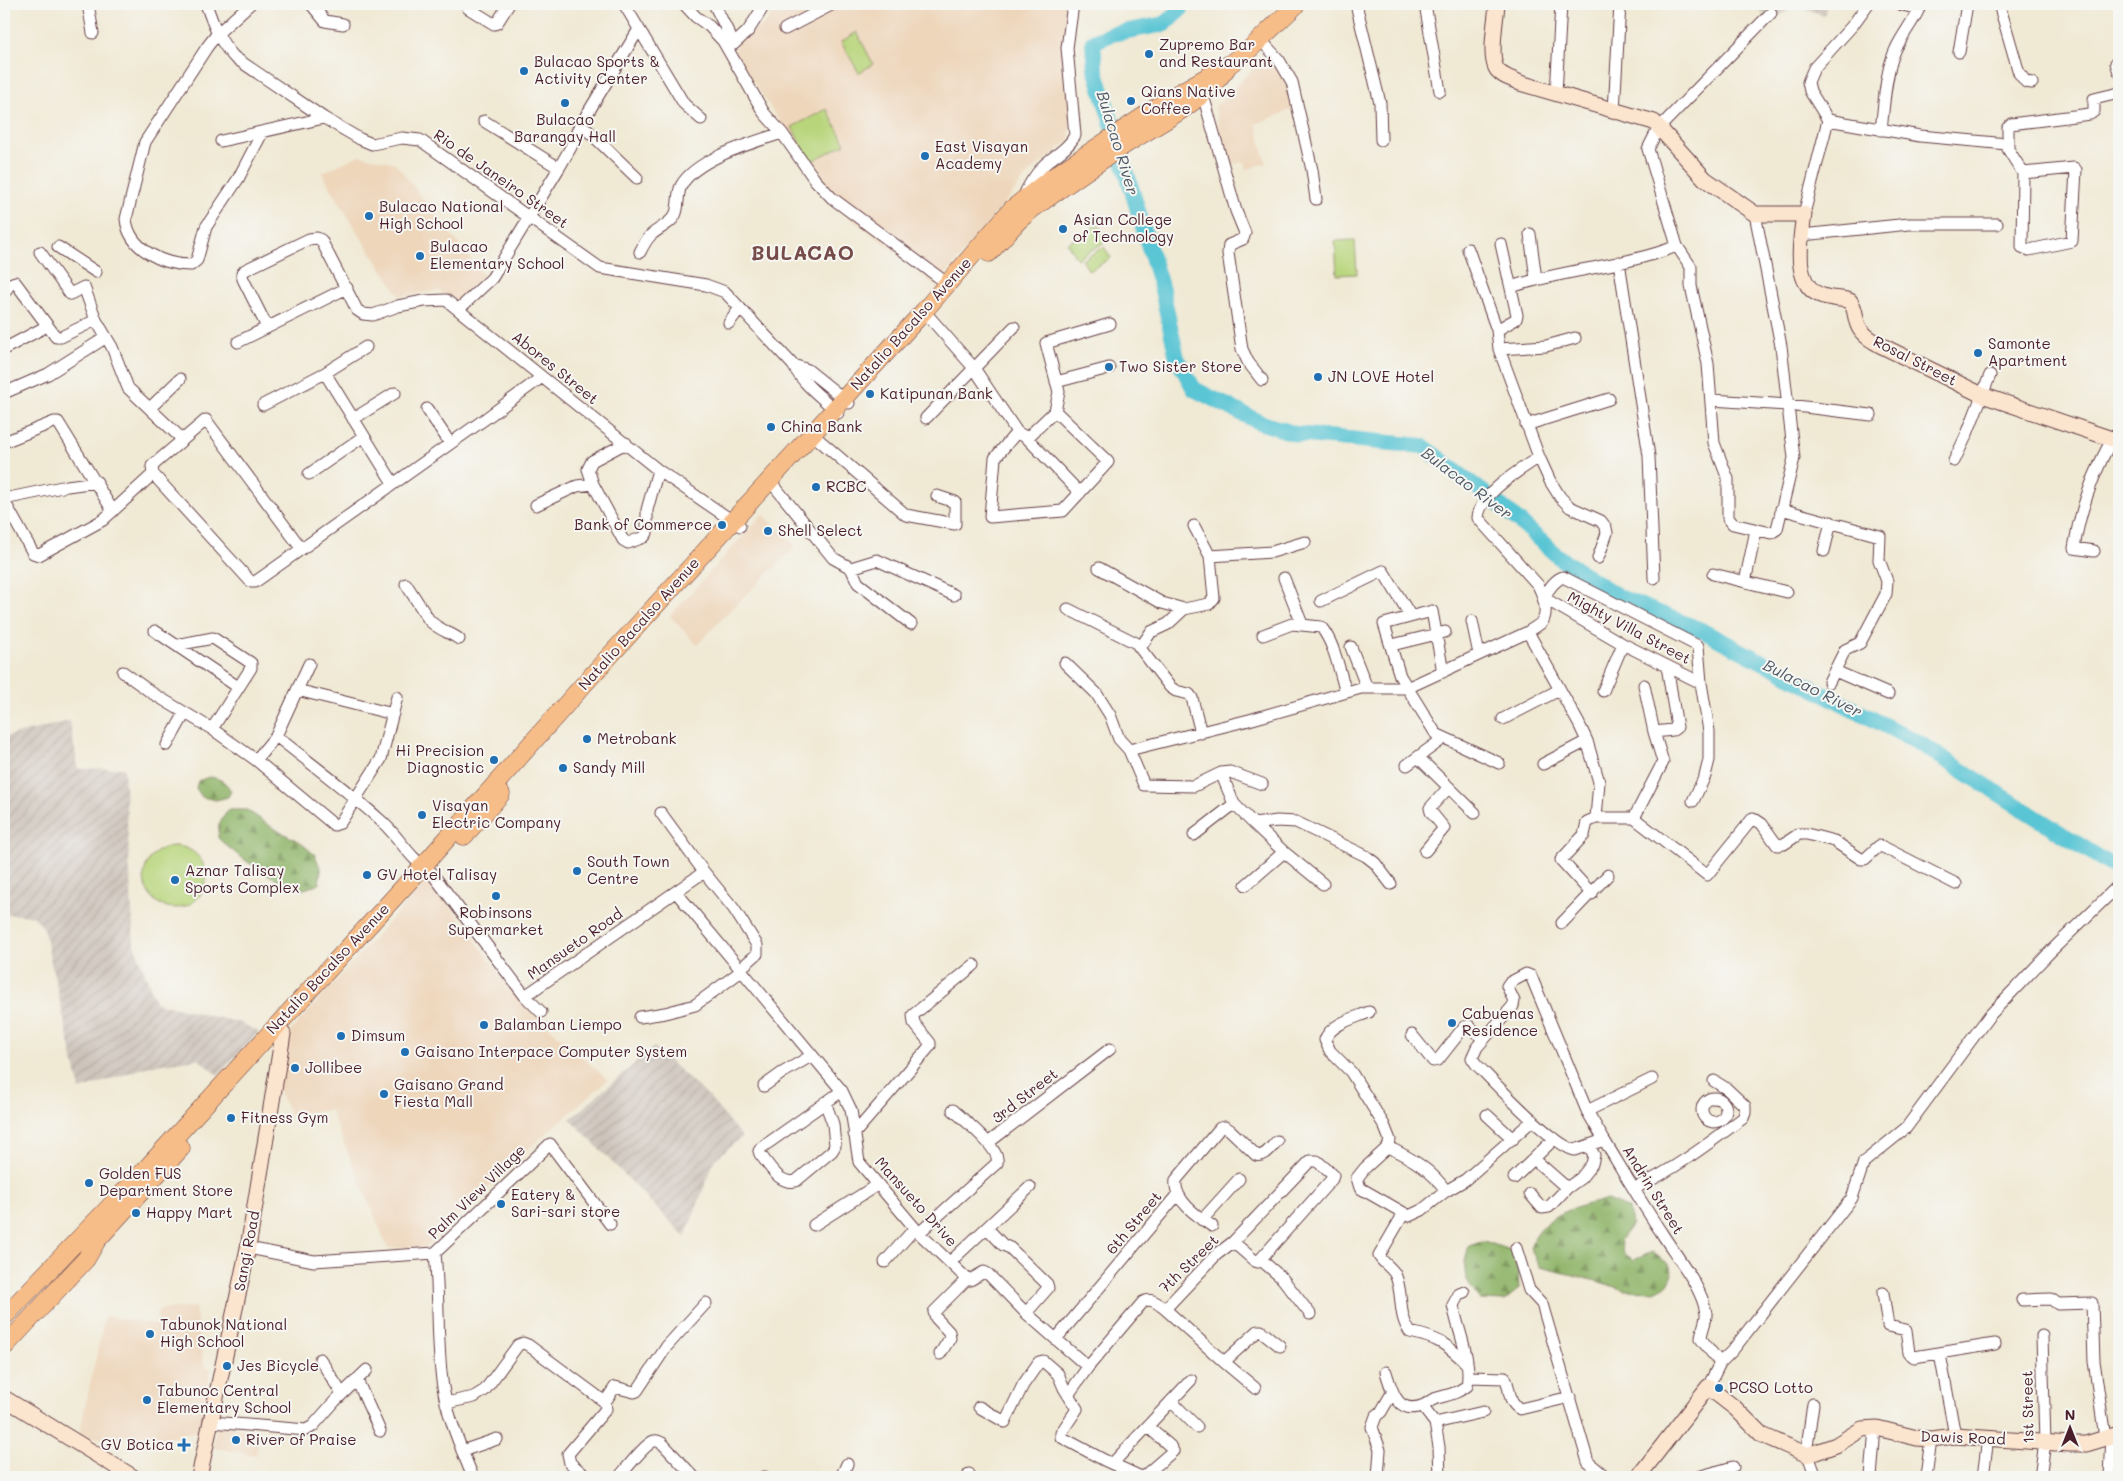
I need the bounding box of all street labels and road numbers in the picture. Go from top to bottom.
street label: Rio de Janeiro Street [430,124,573,232]
street label: Natalio Bacalso Avenue [845,253,975,394]
street label: Abores Street [508,326,603,408]
street label: Rosal Street [1870,330,1961,390]
street label: Natalio Bacalso Avenue [573,553,703,694]
street label: Mighty Villa Street [1564,586,1694,668]
street label: Natalio Bacalso Avenue [261,899,393,1038]
street label: Mansueto Road [523,903,626,984]
street label: 3rd Street [987,1063,1061,1127]
street label: Palm View Village [423,1140,529,1243]
street label: Andrin Street [1619,1141,1689,1238]
street label: Mansueto Drive [871,1152,962,1251]
street label: 6th Street [1101,1187,1166,1258]
street label: Sangi Road [228,1209,264,1293]
street label: 7th Street [1154,1230,1223,1297]
street label: 1st Street [2016,1370,2038,1444]
street label: Dawis Road [1920,1426,2006,1448]

